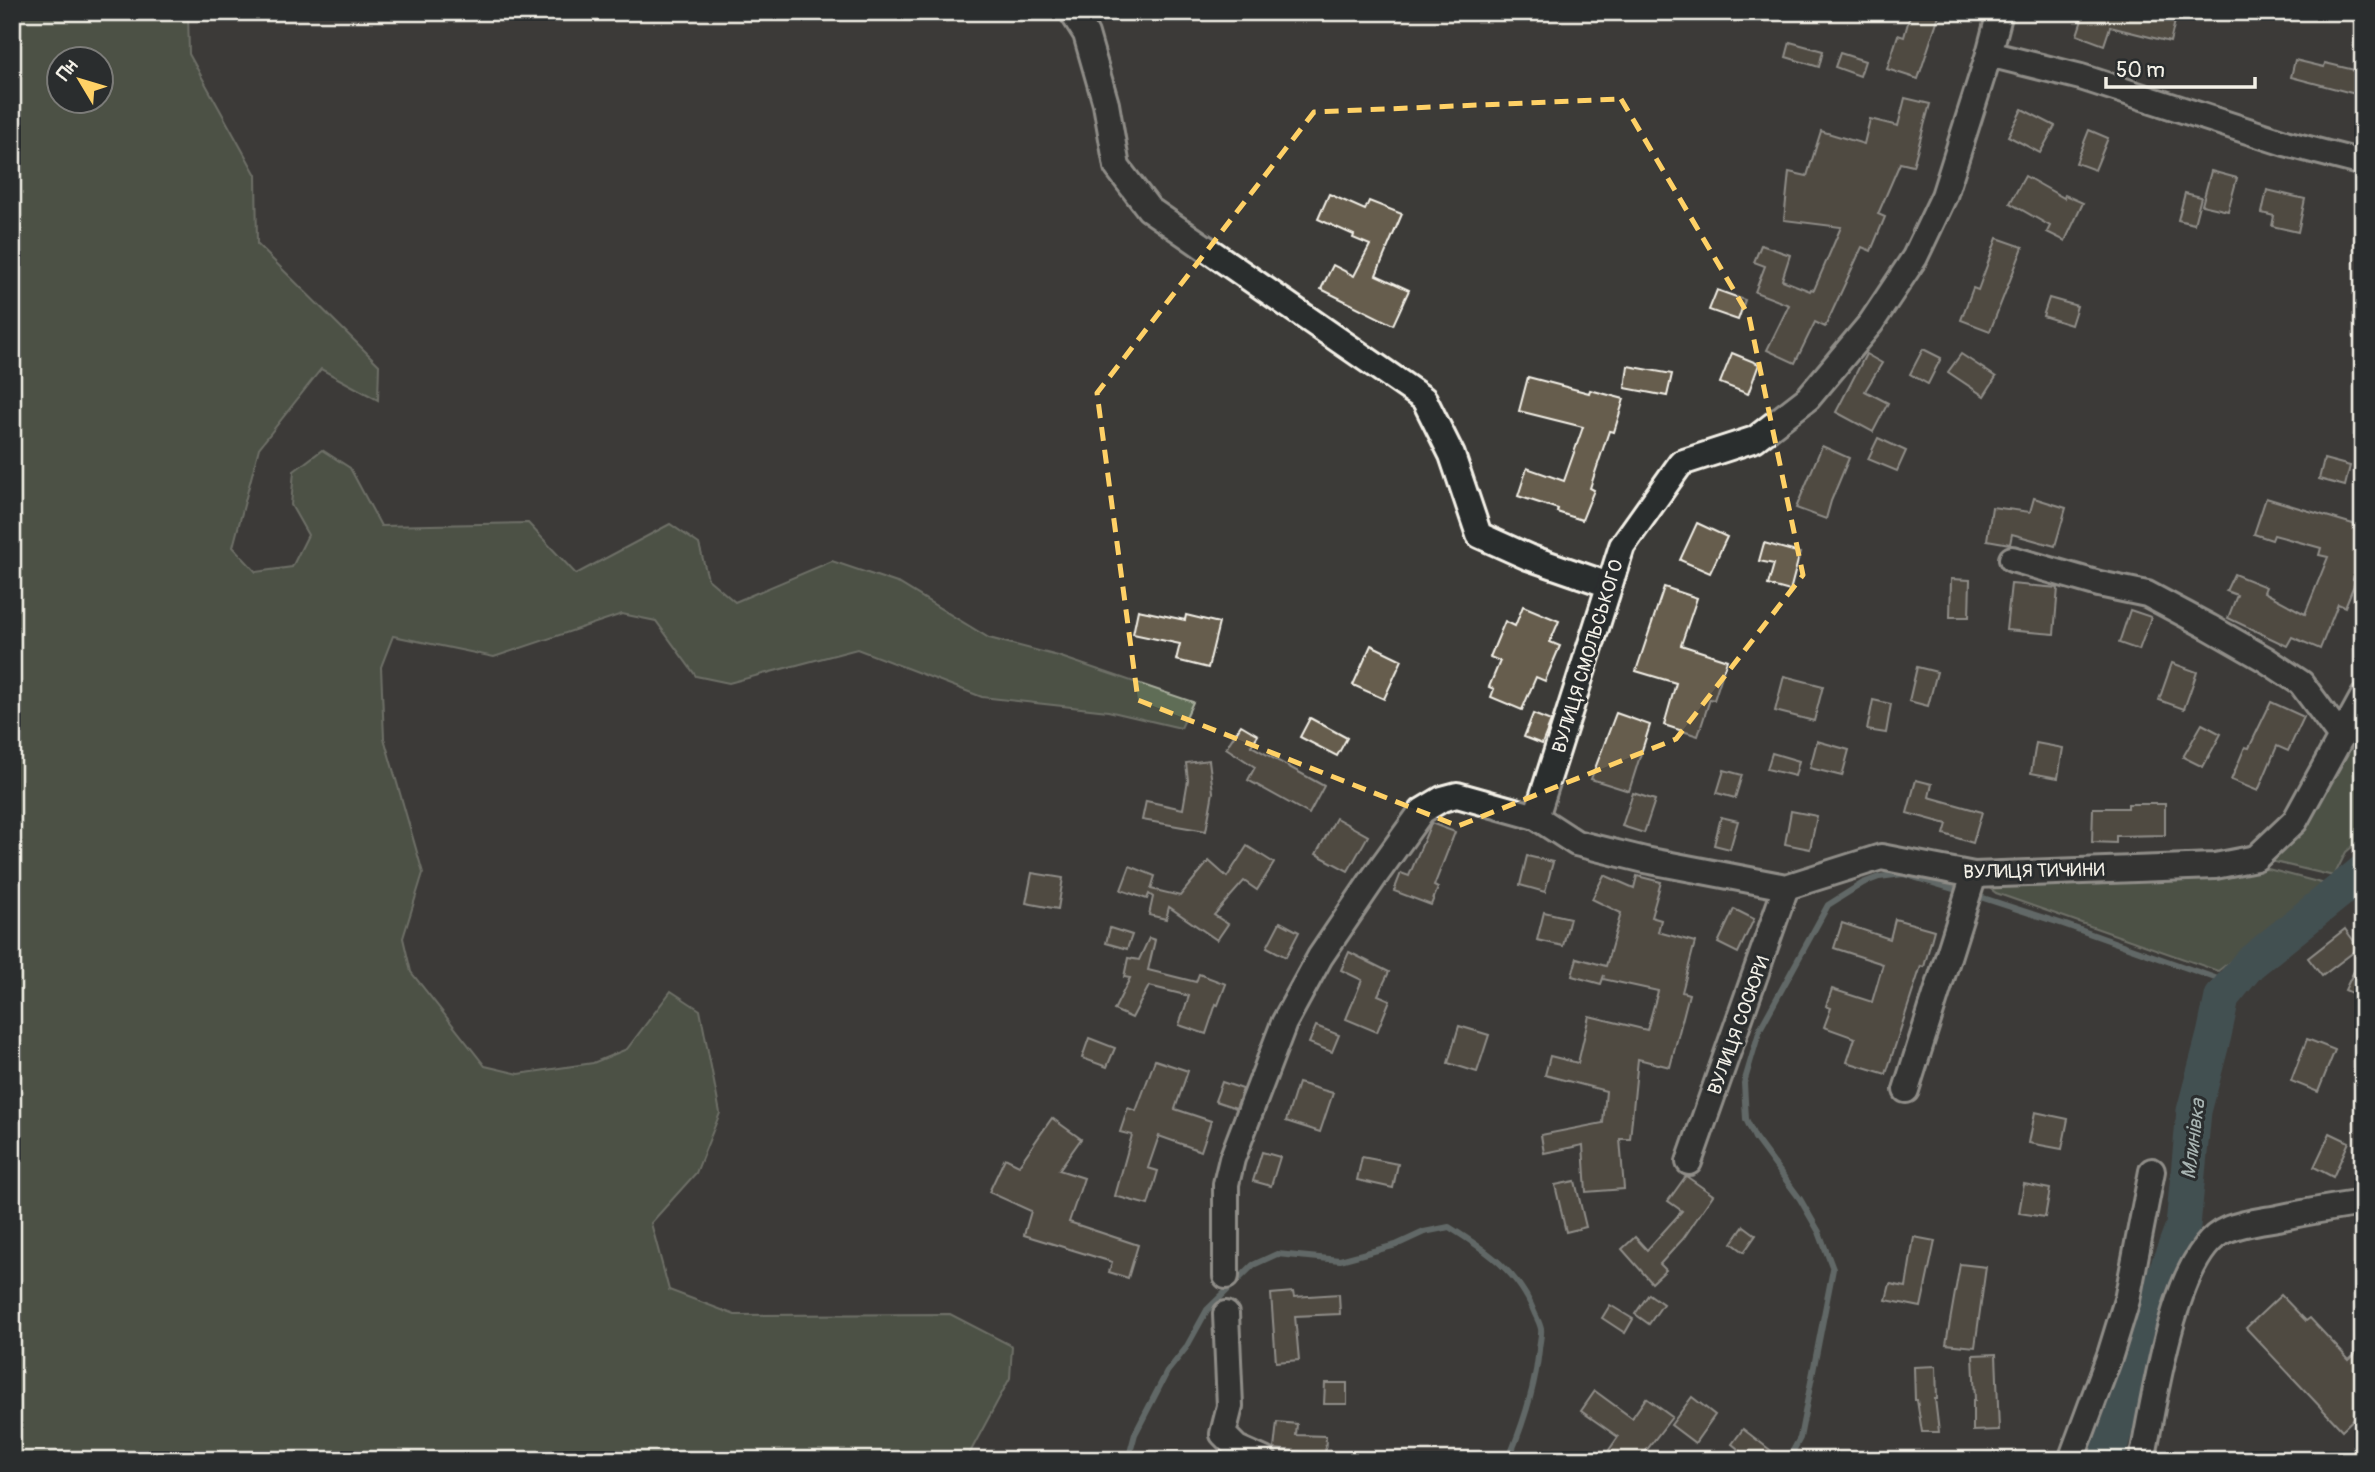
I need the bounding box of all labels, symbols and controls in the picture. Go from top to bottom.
north arrow [46,46,116,116]
scale bar [2106,46,2254,90]
text: Пн [52,55,83,86]
text: 50 m [2116,57,2165,84]
street label: ВУЛИЦЯ СМОЛЬСЬКОГО [1547,557,1629,756]
street label: ВУЛИЦЯ ТИЧИНИ [1963,858,2105,884]
street label: ВУЛИЦЯ СОСЮРИ [1703,953,1775,1098]
water label: Млинівка [2175,1096,2212,1181]

